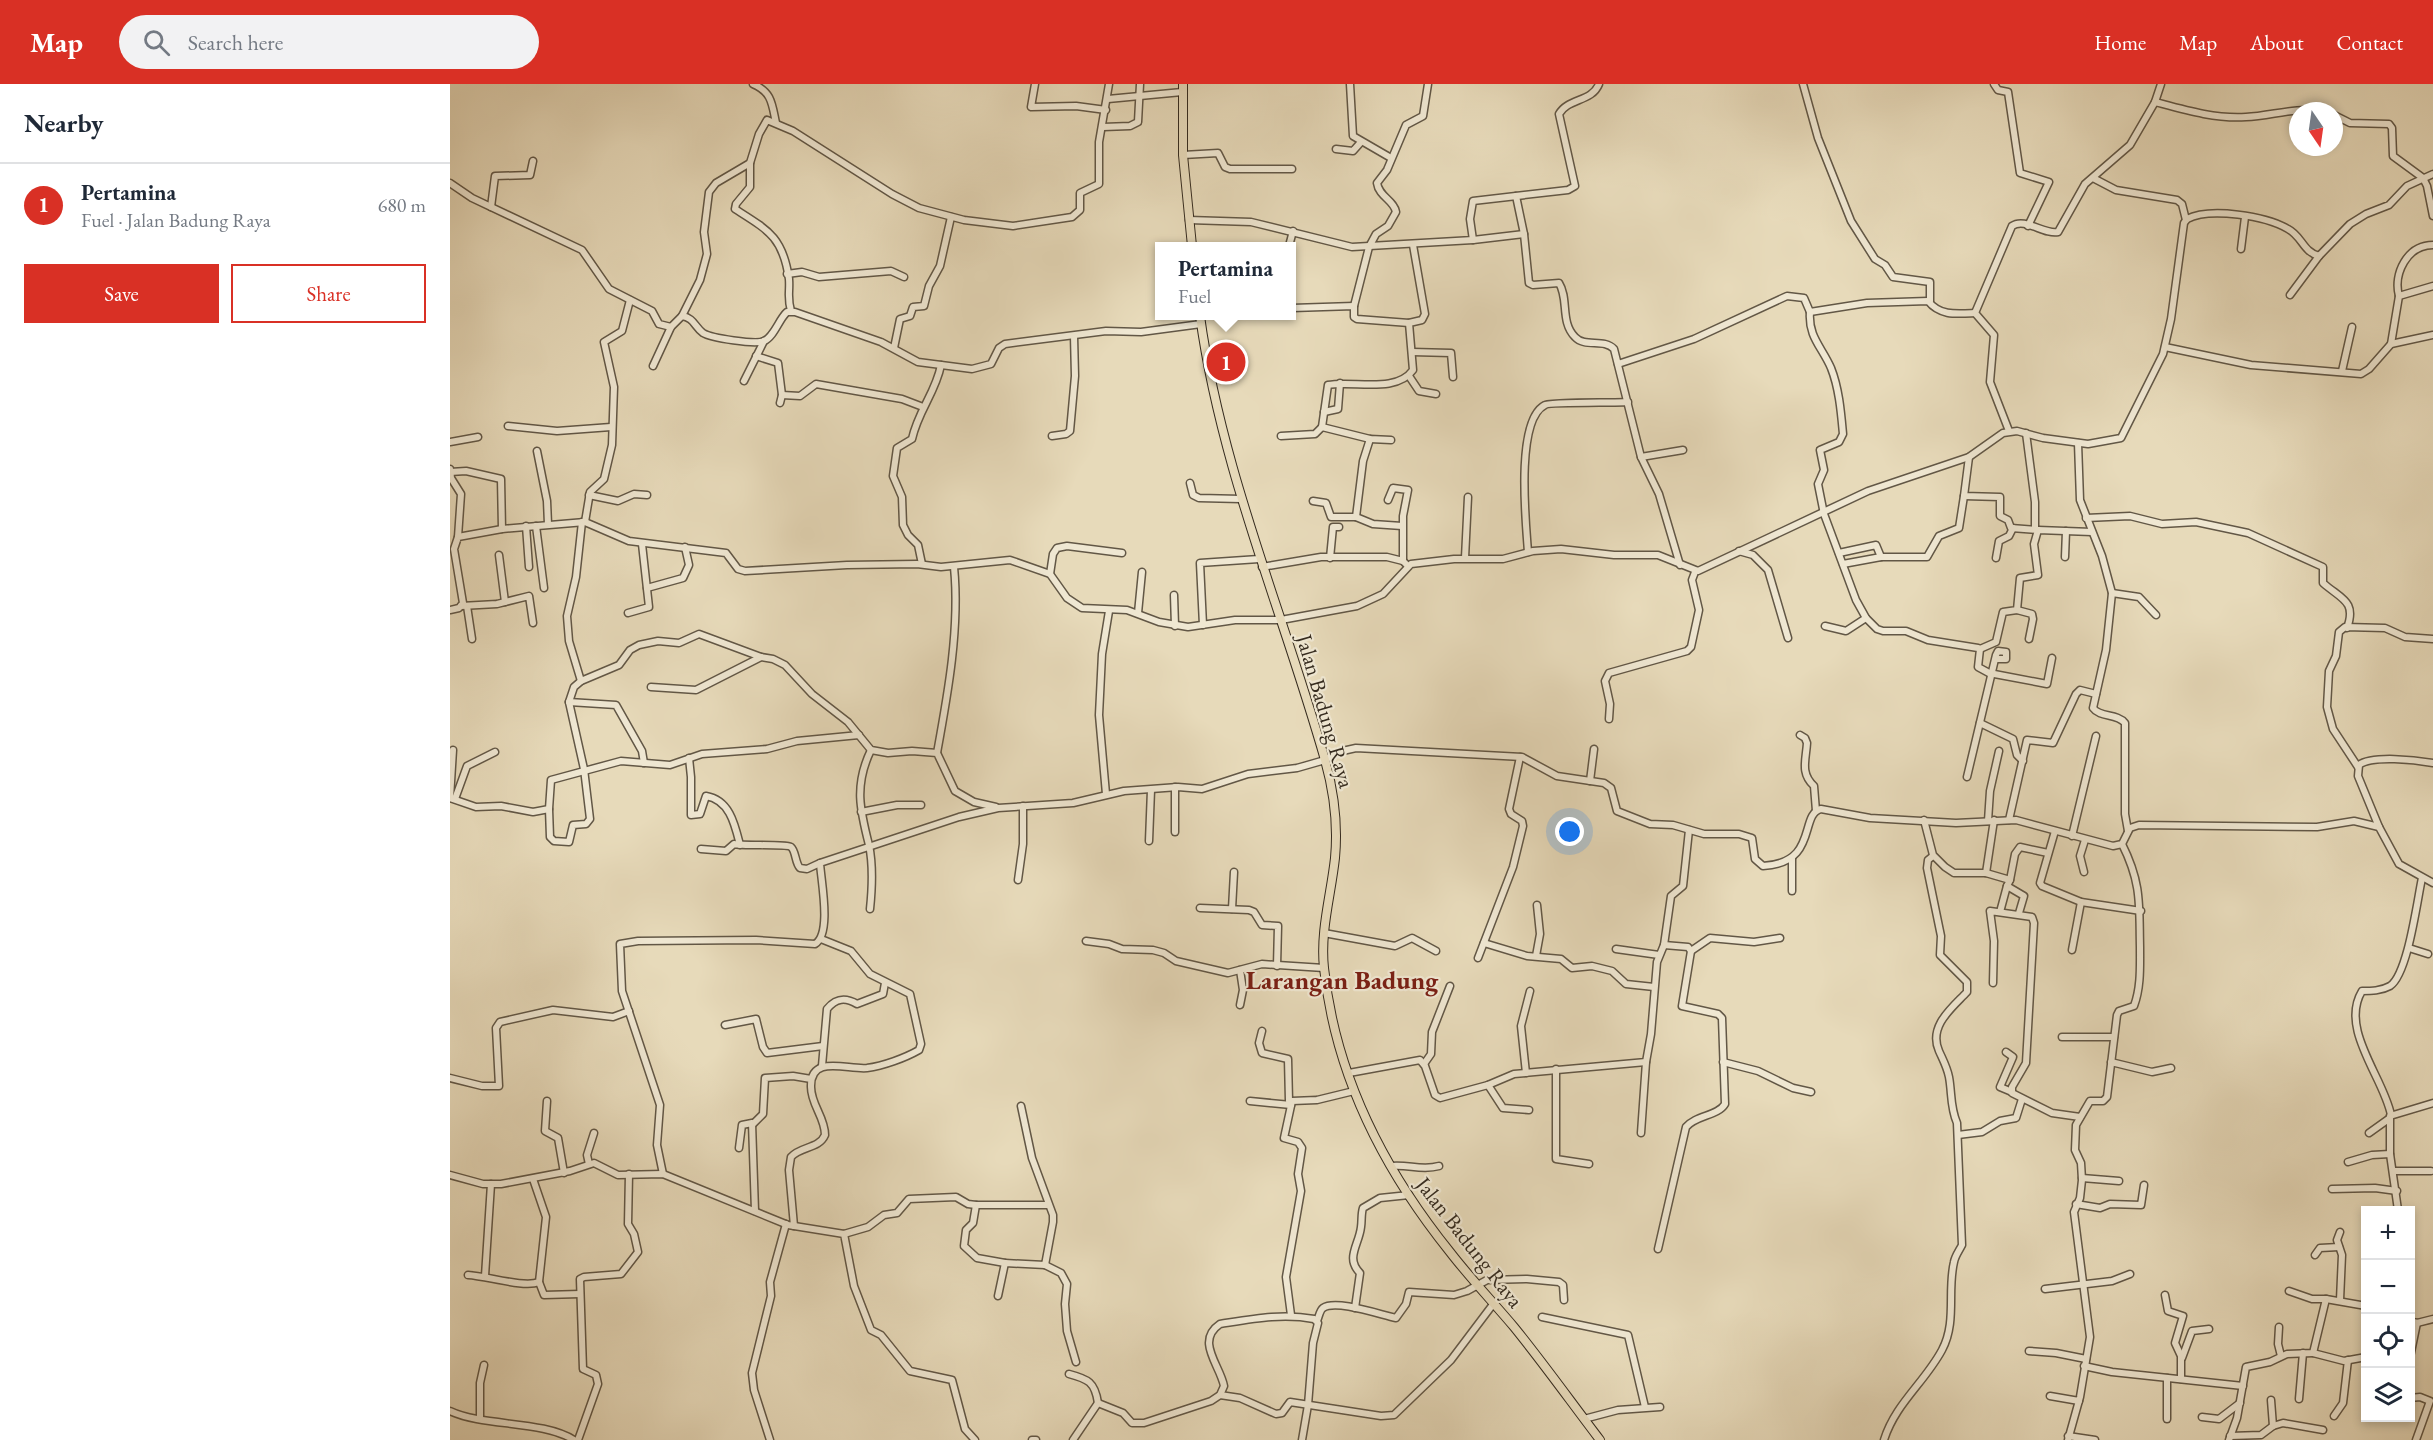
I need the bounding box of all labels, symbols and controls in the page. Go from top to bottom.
search box [119,15,539,69]
text: Map [30,24,83,60]
icon: search [140,26,173,59]
text: Search here [188,28,283,57]
text: Home [2094,29,2146,56]
text: Map [2179,29,2217,56]
text: About [2250,29,2303,56]
text: Contact [2336,29,2403,56]
north arrow [2289,102,2343,156]
text: Nearby [24,106,104,140]
text: Pertamina [81,178,176,207]
text: 1 [38,192,49,218]
text: 680 m [378,192,426,218]
text: Fuel · Jalan Badung Raya [81,207,271,233]
popup [1155,242,1296,320]
text: Pertamina [1178,254,1273,283]
button: Save [24,264,219,323]
button: Share [231,264,426,323]
text: Fuel [1178,283,1211,309]
pin: 1 [1206,340,1246,384]
street label: Jalan Badung Raya [1289,629,1361,792]
your location [1555,817,1584,846]
district label: Larangan Badung [1246,963,1439,997]
street label: Jalan Badung Raya [1408,1169,1530,1314]
map controls [2361,1206,2415,1422]
button: + [2361,1206,2415,1260]
button: − [2361,1260,2415,1314]
button: locate [2361,1314,2415,1368]
button: layers [2361,1368,2415,1422]

